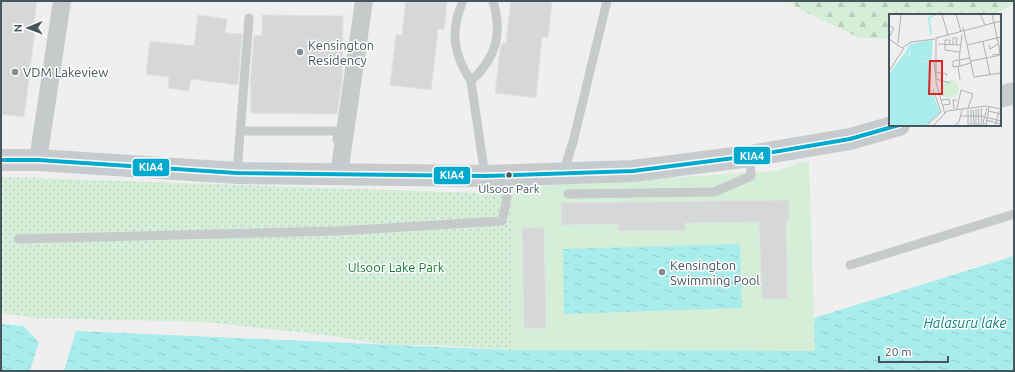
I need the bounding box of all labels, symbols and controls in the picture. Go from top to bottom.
north arrow [8,8,48,48]
inset map [889,14,1001,126]
text: N [12,24,24,32]
place label: Kensington Residency [308,38,374,67]
marker: Kensington Residency [295,47,305,57]
place label: VDM Lakeview [23,65,108,79]
marker: VDM Lakeview [10,67,20,77]
line badge: KIA4 [733,146,771,165]
text: KIA4 [740,150,764,162]
line badge: KIA4 [132,158,170,177]
text: KIA4 [139,161,163,173]
line badge: KIA4 [433,166,471,185]
text: KIA4 [440,169,464,181]
marker: Ulsoor Park [504,170,514,180]
place label: Ulsoor Park [478,182,540,195]
place label: Kensington Swimming Pool [670,258,760,287]
park label: Ulsoor Lake Park [348,260,445,274]
marker: Kensington Swimming Pool [657,267,667,277]
water label: Halasuru lake [923,315,1007,331]
scale bar [879,338,948,364]
text: 20 m [885,345,912,358]

